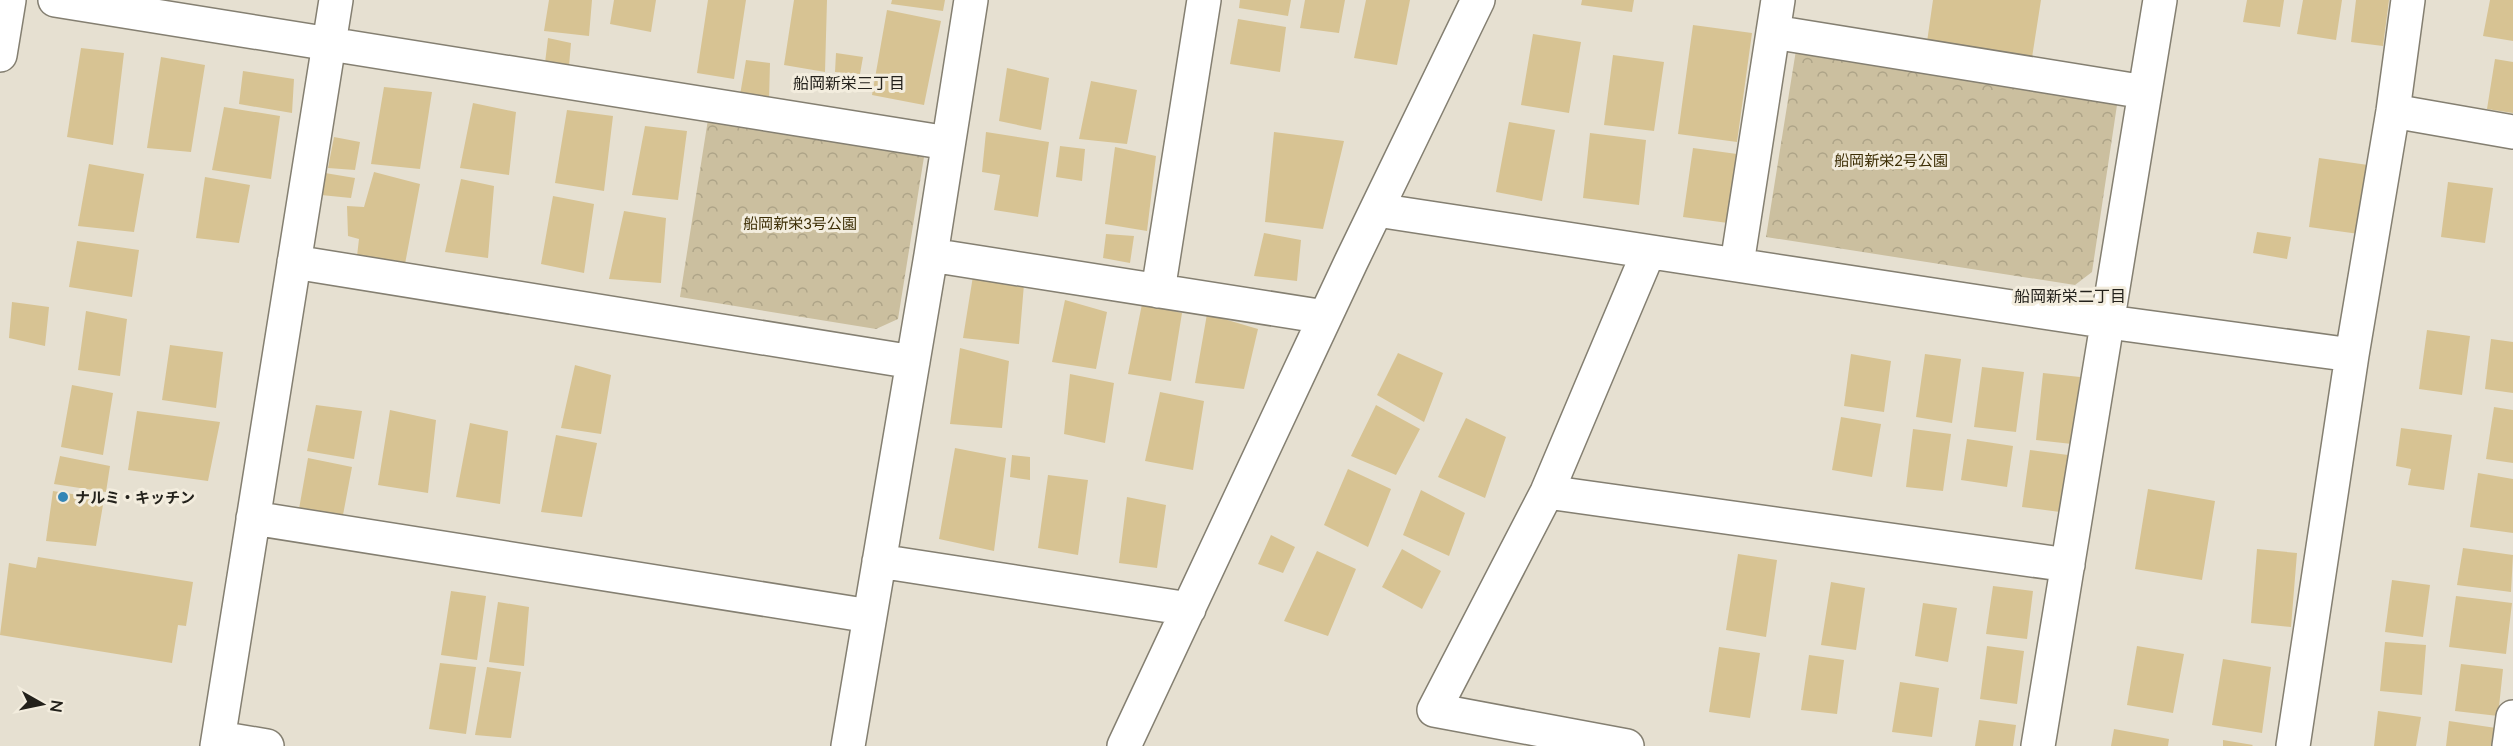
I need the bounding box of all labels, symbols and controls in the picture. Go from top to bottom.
district label: 船岡新栄三丁目 [793,73,905,92]
park label: 船岡新栄2号公園 [1834,151,1948,169]
park label: 船岡新栄3号公園 [743,214,857,232]
district label: 船岡新栄二丁目 [2014,286,2126,305]
place label: ナルミ・キッチン [75,488,195,506]
marker: ナルミ・キッチン [56,490,70,504]
north arrow [12,674,72,734]
text: N [47,699,68,714]

